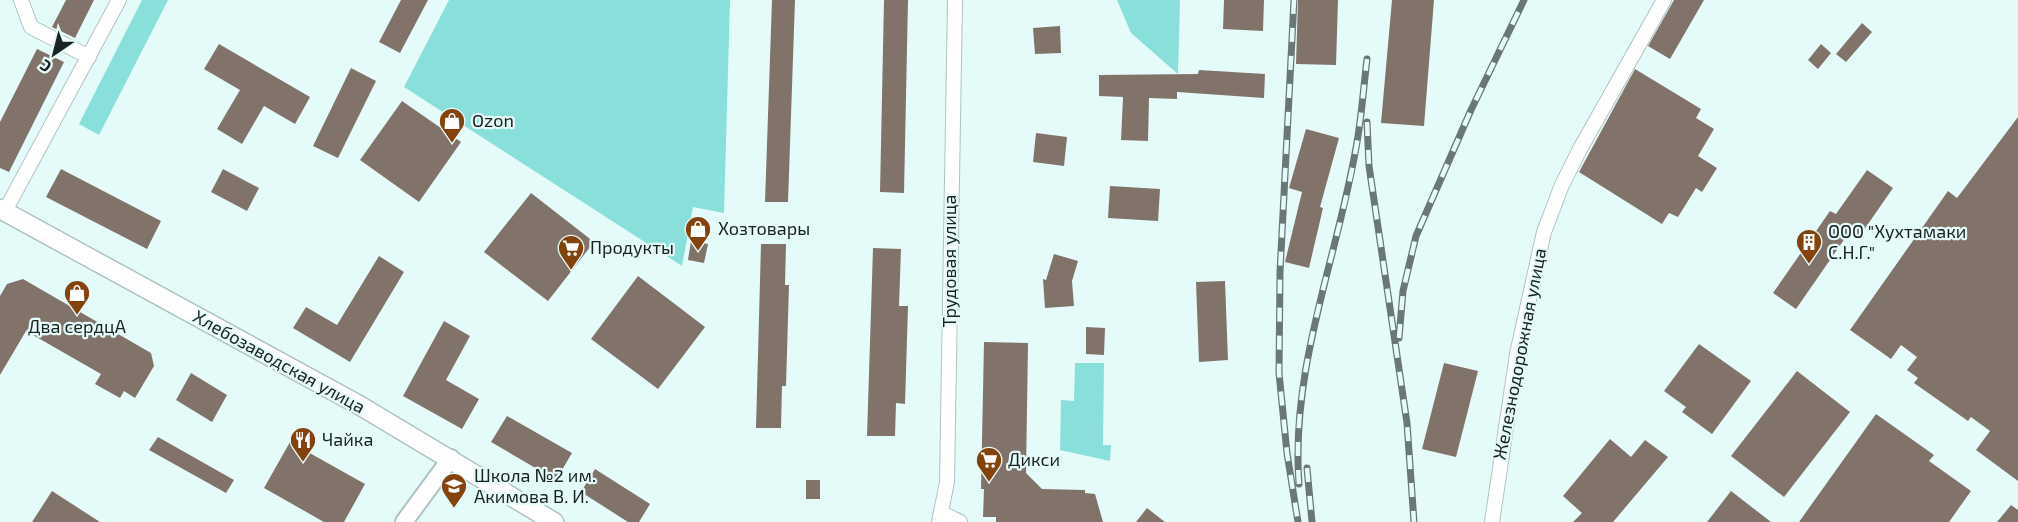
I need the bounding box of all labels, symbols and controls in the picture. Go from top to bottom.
north arrow [24,24,84,84]
text: С [36,56,54,77]
shop icon: Ozon [437,106,467,144]
place label: Ozon [472,109,514,131]
street label: Трудовая улица [938,195,960,327]
shop icon: Хозтовары [683,214,713,252]
place label: Хозтовары [718,217,810,239]
place label: ООО "Хухтамаки С.Н.Г." [1828,220,1966,263]
building icon: ООО "Хухтамаки С.Н.Г." [1794,227,1824,265]
supermarket icon: Продукты [556,233,586,271]
place label: Продукты [590,236,674,258]
street label: Железнодорожная улица [1488,246,1550,462]
shop icon: Два сердцА [62,278,92,316]
street label: Хлебозаводская улица [190,305,369,418]
place label: Два сердцА [28,315,127,337]
restaurant icon: Чайка [288,425,318,463]
place label: Чайка [322,428,373,450]
supermarket icon: Дикси [974,445,1004,483]
place label: Дикси [1008,448,1060,470]
place label: Школа №2 им. Акимова В. И. [474,464,596,507]
school or university icon: Школа №2 им. Акимова В. И. [439,471,469,509]

